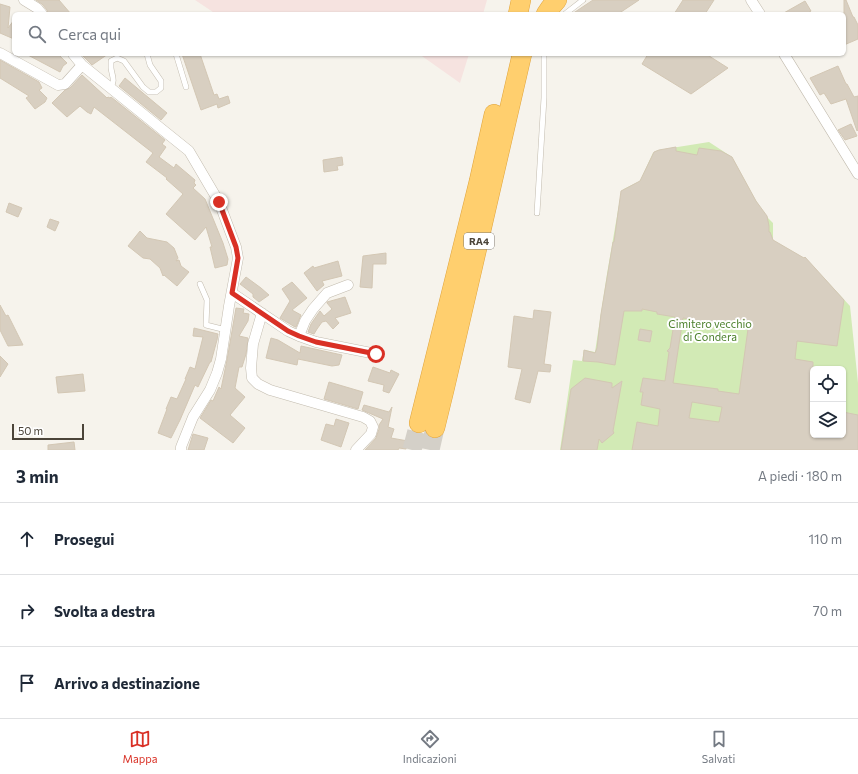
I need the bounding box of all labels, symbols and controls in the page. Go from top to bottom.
search box [12,12,846,56]
icon: search [26,23,48,45]
text: Cerca qui [58,25,121,43]
route end [210,193,228,211]
road number: RA4 [464,233,494,249]
park label: Cimitero vecchio di Condera [668,317,752,343]
route start [367,345,385,363]
map controls [810,366,846,438]
button: locate [810,366,846,402]
button: layers [810,402,846,438]
scale bar [12,422,84,441]
text: 50 m [18,424,43,437]
text: 3 min [16,466,59,487]
text: A piedi · 180 m [758,468,842,484]
icon: ahead [16,528,38,550]
text: Prosegui [54,530,114,548]
text: 110 m [809,531,842,547]
icon: right [16,600,38,622]
text: Svolta a destra [54,602,155,620]
text: 70 m [813,603,842,619]
icon: arrive [16,672,38,694]
text: Arrivo a destinazione [54,674,200,692]
tab: Mappa [123,728,158,765]
tab: Indicazioni [403,728,457,765]
tab: Salvati [702,728,735,765]

